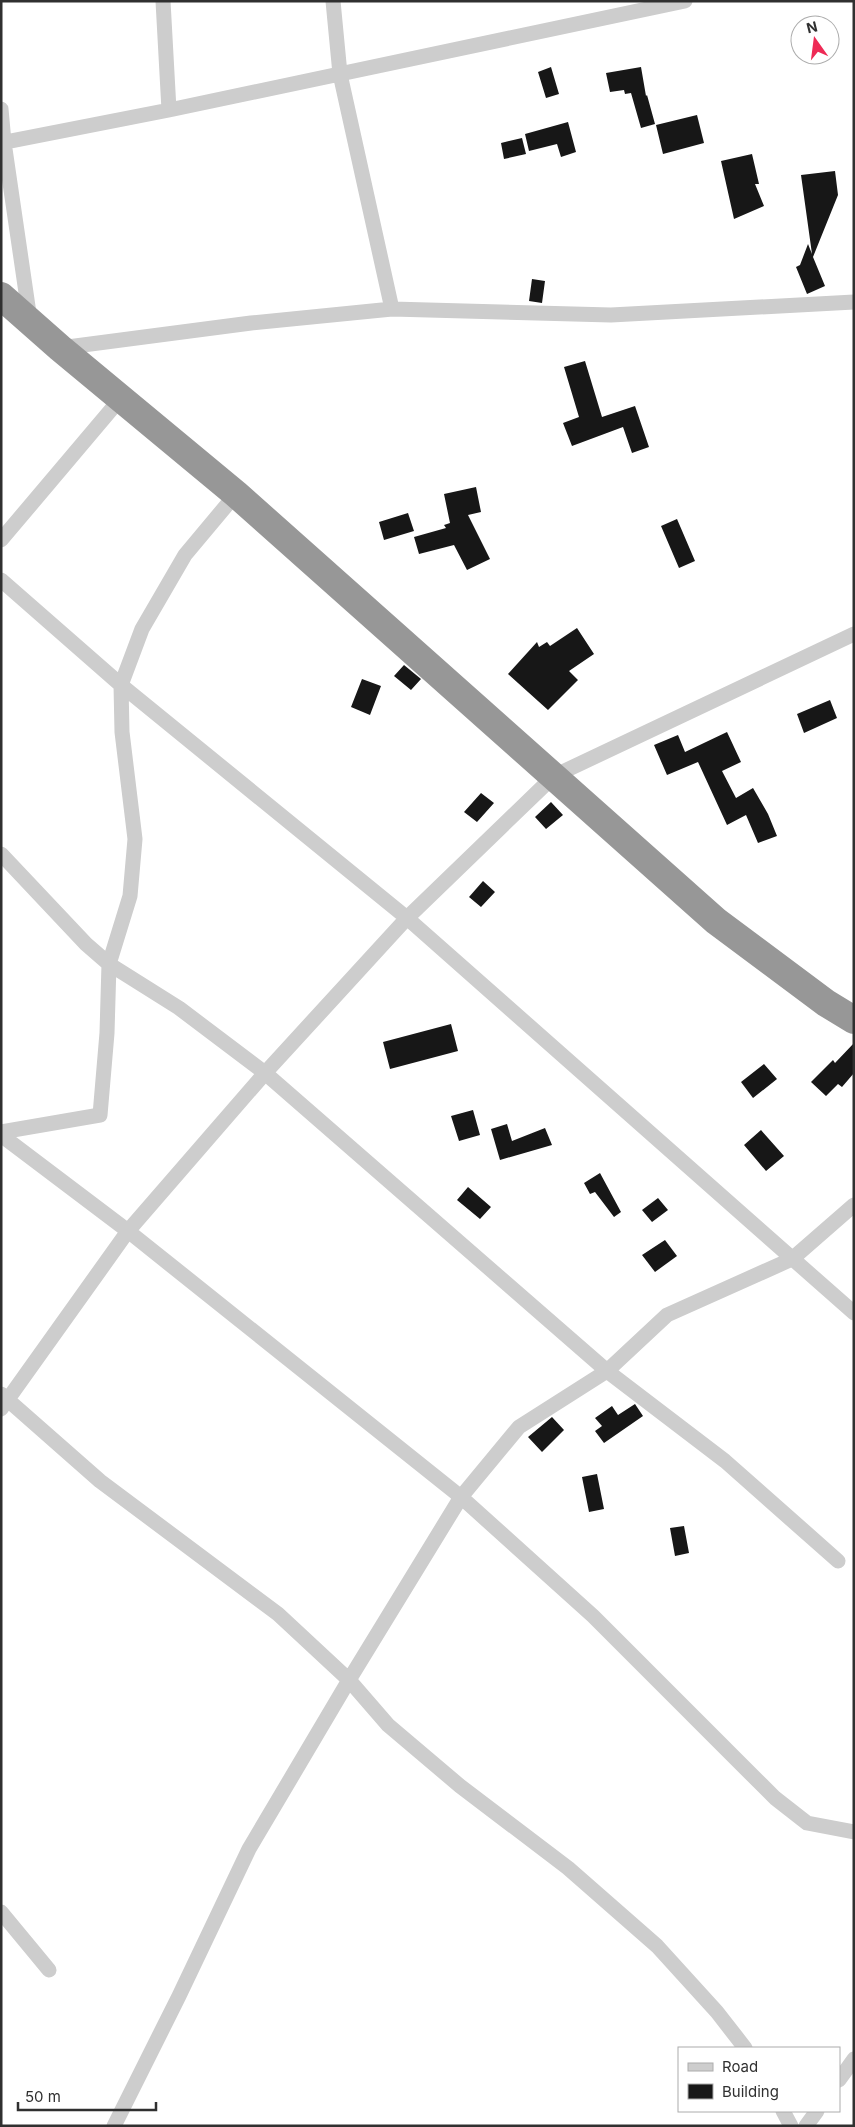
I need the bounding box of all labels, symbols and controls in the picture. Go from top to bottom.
north arrow [790,15,840,65]
text: N [805,17,819,36]
legend [678,2047,840,2112]
text: Road [722,2057,758,2076]
scale bar [18,2080,155,2112]
text: Building [722,2082,779,2101]
text: 50 m [25,2087,61,2106]

